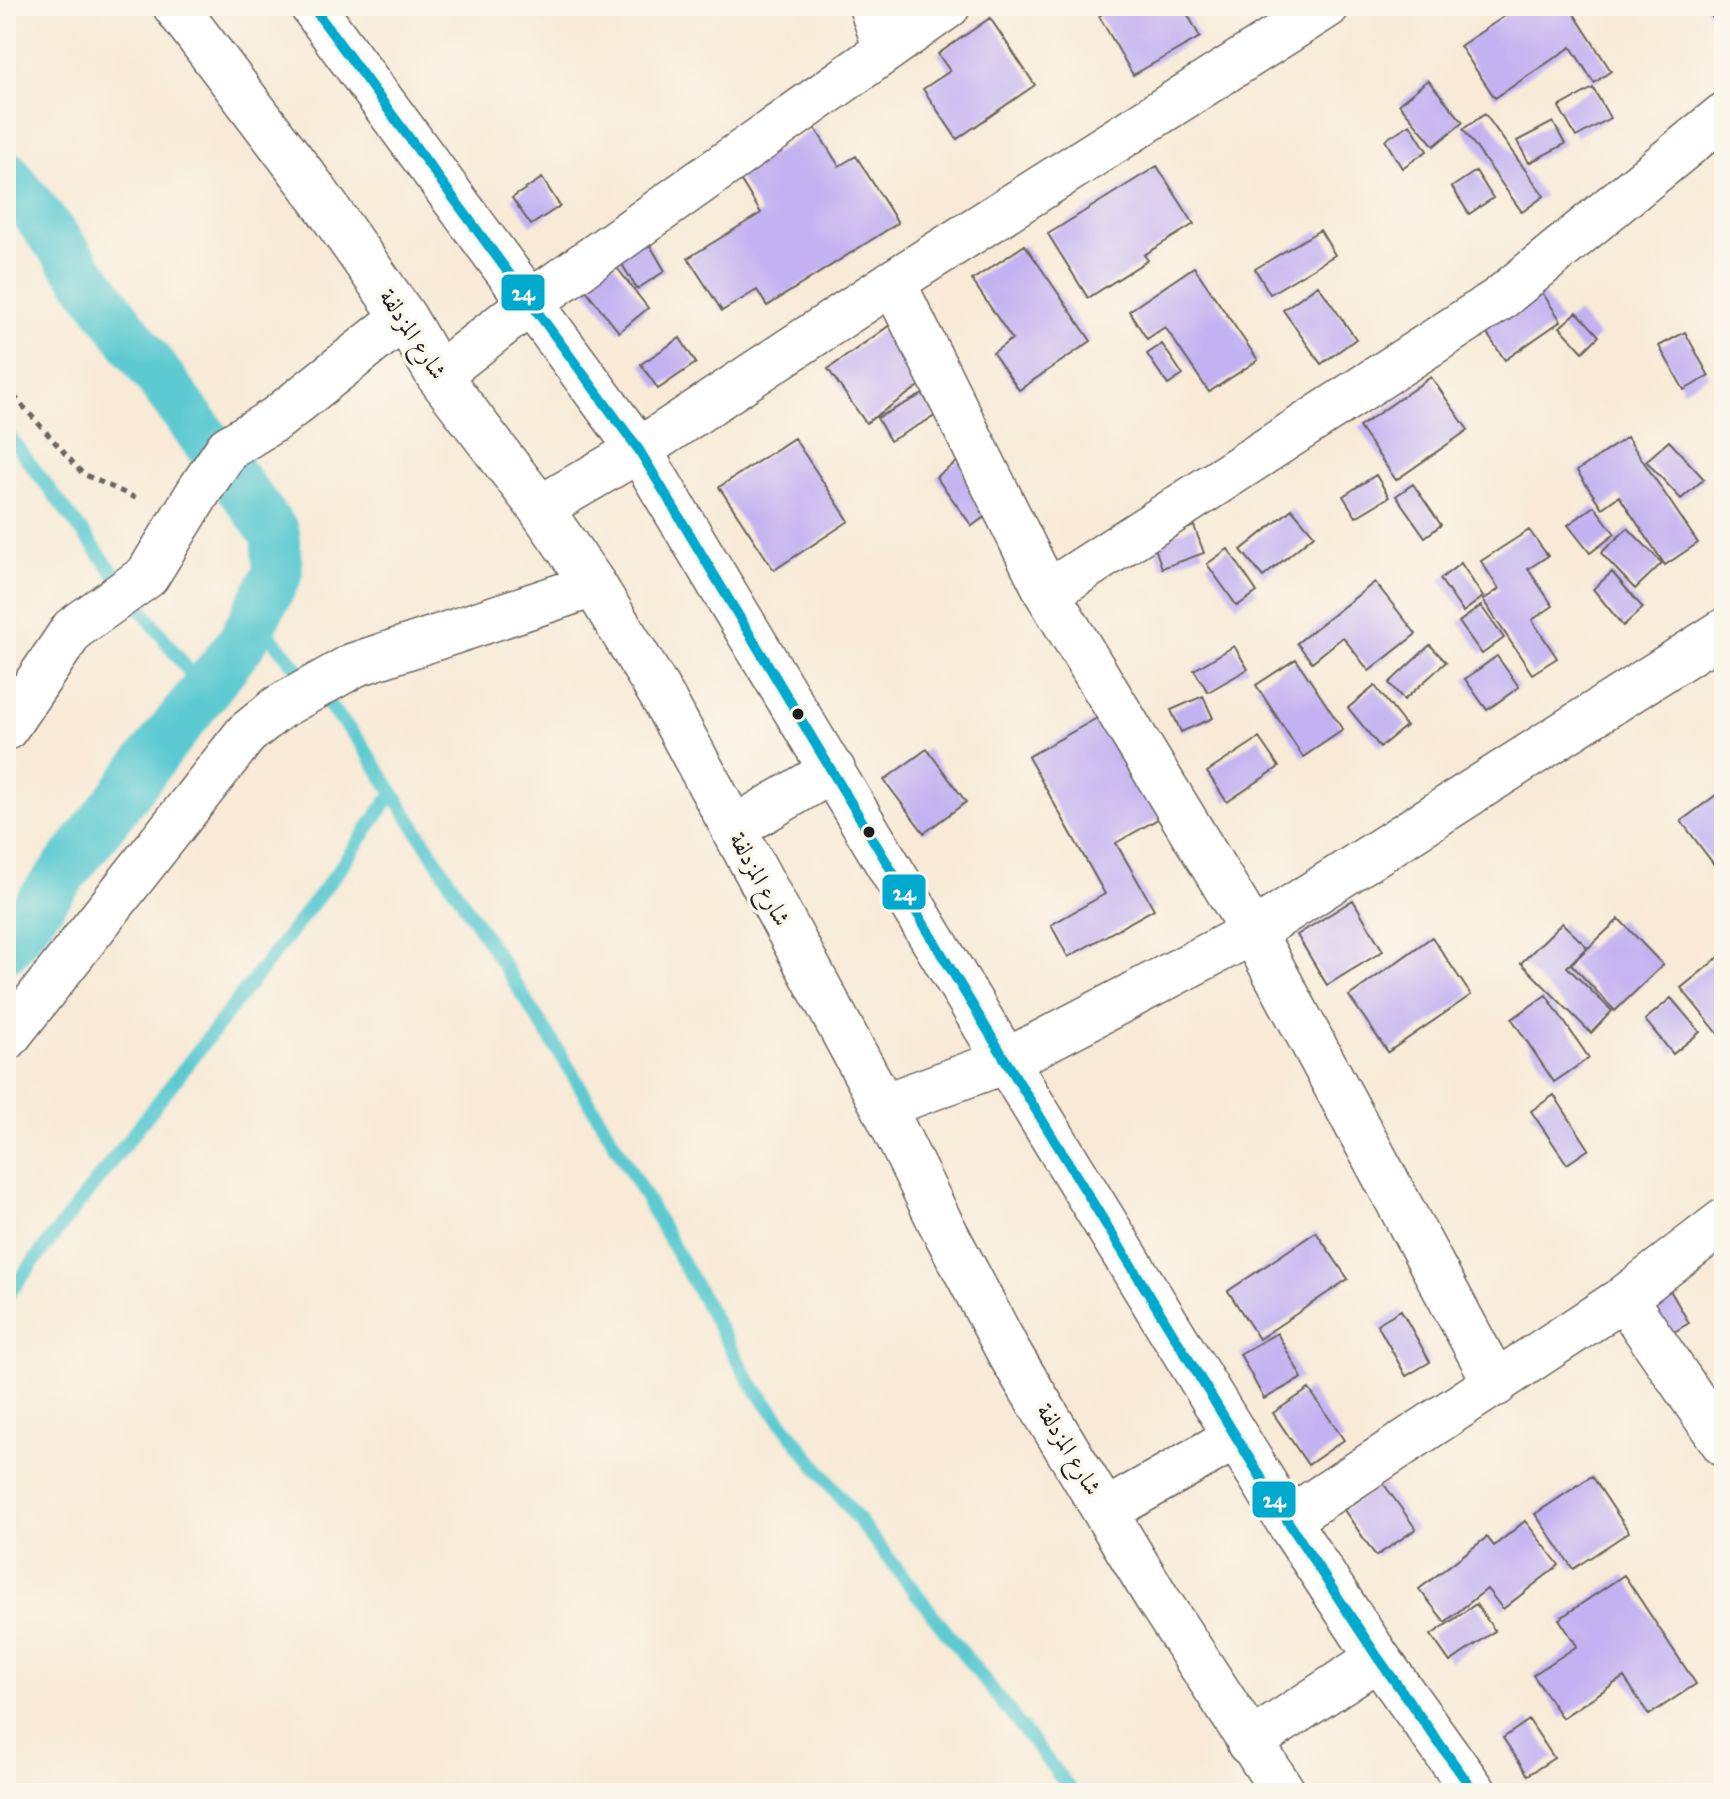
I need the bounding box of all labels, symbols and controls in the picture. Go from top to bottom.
line badge: 24 [500,273,546,312]
text: 24 [511,279,536,306]
street label: شارع المزدلفة [368,283,453,388]
unlabelled marker [790,706,806,722]
unlabelled marker [861,824,877,840]
street label: شارع المزدلفة [718,827,797,933]
line badge: 24 [881,873,927,911]
text: 24 [892,879,917,906]
street label: شارع المزدلفة [1026,1398,1108,1503]
line badge: 24 [1251,1480,1297,1519]
text: 24 [1262,1486,1287,1513]

